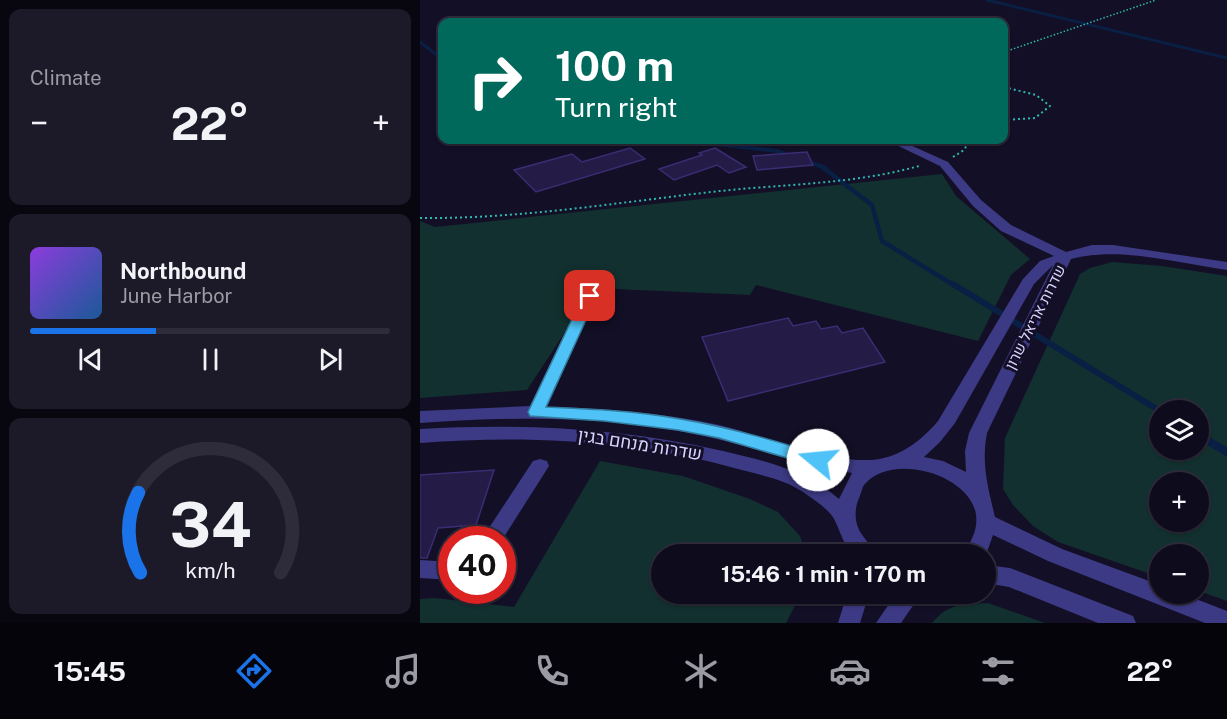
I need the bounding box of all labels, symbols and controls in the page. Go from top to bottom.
text: 100 m [555,41,674,90]
icon: right [456,42,534,120]
text: Climate [30,66,102,90]
text: Turn right [555,91,678,123]
text: 22° [171,97,249,150]
text: − [30,104,48,142]
text: + [372,104,390,142]
text: Northbound [120,258,246,284]
street label: שדרות אריאל שרון [1001,262,1069,372]
pin [564,270,615,321]
icon: arrive [573,279,606,312]
text: June Harbor [120,284,232,308]
icon: previous [74,343,107,376]
icon: pause [194,343,227,376]
icon: next [314,343,347,376]
map controls [1149,400,1209,604]
button: layers [1149,400,1209,460]
street label: שדרות מנחם בגין [577,424,703,464]
position arrow [786,428,850,492]
button: + [1149,472,1209,532]
text: 34 [169,488,251,561]
speed limit sign: 40 [438,526,516,604]
button: − [1149,544,1209,604]
text: km/h [185,559,235,584]
text: 15:46 · 1 min · 170 m [721,561,926,587]
icon: directions [233,650,275,692]
icon: music [382,650,424,692]
icon: phone [531,650,573,692]
icon: climate [680,650,722,692]
icon: car [829,650,871,692]
icon: filters [977,650,1019,692]
text: 15:45 [53,655,126,687]
text: 22° [1126,655,1173,687]

